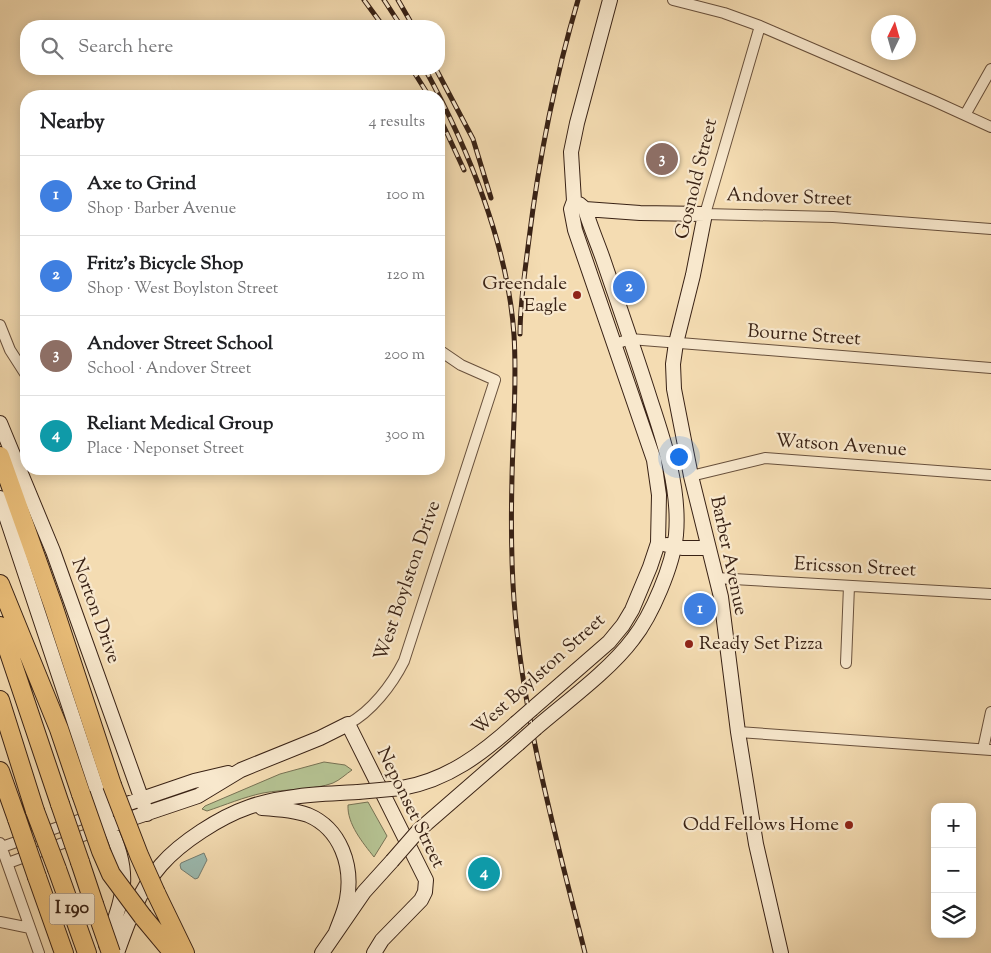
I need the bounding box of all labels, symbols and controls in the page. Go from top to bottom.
north arrow [871,15,916,60]
search box [20,20,445,75]
icon: search [38,34,66,62]
text: Search here [78,34,173,61]
text: Nearby [40,108,105,138]
text: 4 results [369,111,425,134]
street label: Gosnold Street [669,115,725,242]
pin: 3 [646,140,678,178]
text: Axe to Grind [87,171,196,198]
street label: Andover Street [726,182,853,214]
text: 1 [53,184,59,207]
text: 100 m [386,184,425,207]
text: Shop · Barber Avenue [87,198,236,221]
text: Fritz's Bicycle Shop [87,251,243,278]
text: 2 [52,264,60,287]
text: 120 m [387,264,425,287]
pin: 2 [613,268,645,306]
place label: Greendale Eagle [482,271,567,320]
text: Shop · West Boylston Street [87,278,278,301]
marker: Greendale Eagle [571,289,583,301]
street label: Bourne Street [746,319,862,353]
text: Andover Street School [87,331,273,358]
text: 3 [53,344,59,367]
text: 200 m [384,344,425,367]
text: School · Andover Street [87,358,251,381]
text: Reliant Medical Group [87,411,273,438]
text: 4 [52,424,60,447]
text: 300 m [385,424,425,447]
street label: Watson Avenue [774,428,908,464]
text: Place · Neponset Street [87,438,244,461]
your location [666,444,692,470]
street label: Barber Avenue [702,494,754,618]
street label: West Boylston Drive [368,497,448,665]
street label: Ericsson Street [793,551,917,585]
street label: Norton Drive [63,555,127,668]
pin: 1 [684,590,716,628]
street label: West Boylston Street [466,607,612,742]
place label: Ready Set Pizza [699,631,823,658]
marker: Ready Set Pizza [683,638,695,650]
street label: Neponset Street [369,743,451,873]
map controls [931,803,976,938]
button: + [931,803,976,848]
place label: Odd Fellows Home [683,812,839,839]
marker: Odd Fellows Home [843,819,855,831]
button: − [931,848,976,893]
pin: 4 [468,854,500,892]
button: layers [931,893,976,938]
road number: I 190 [50,894,94,924]

